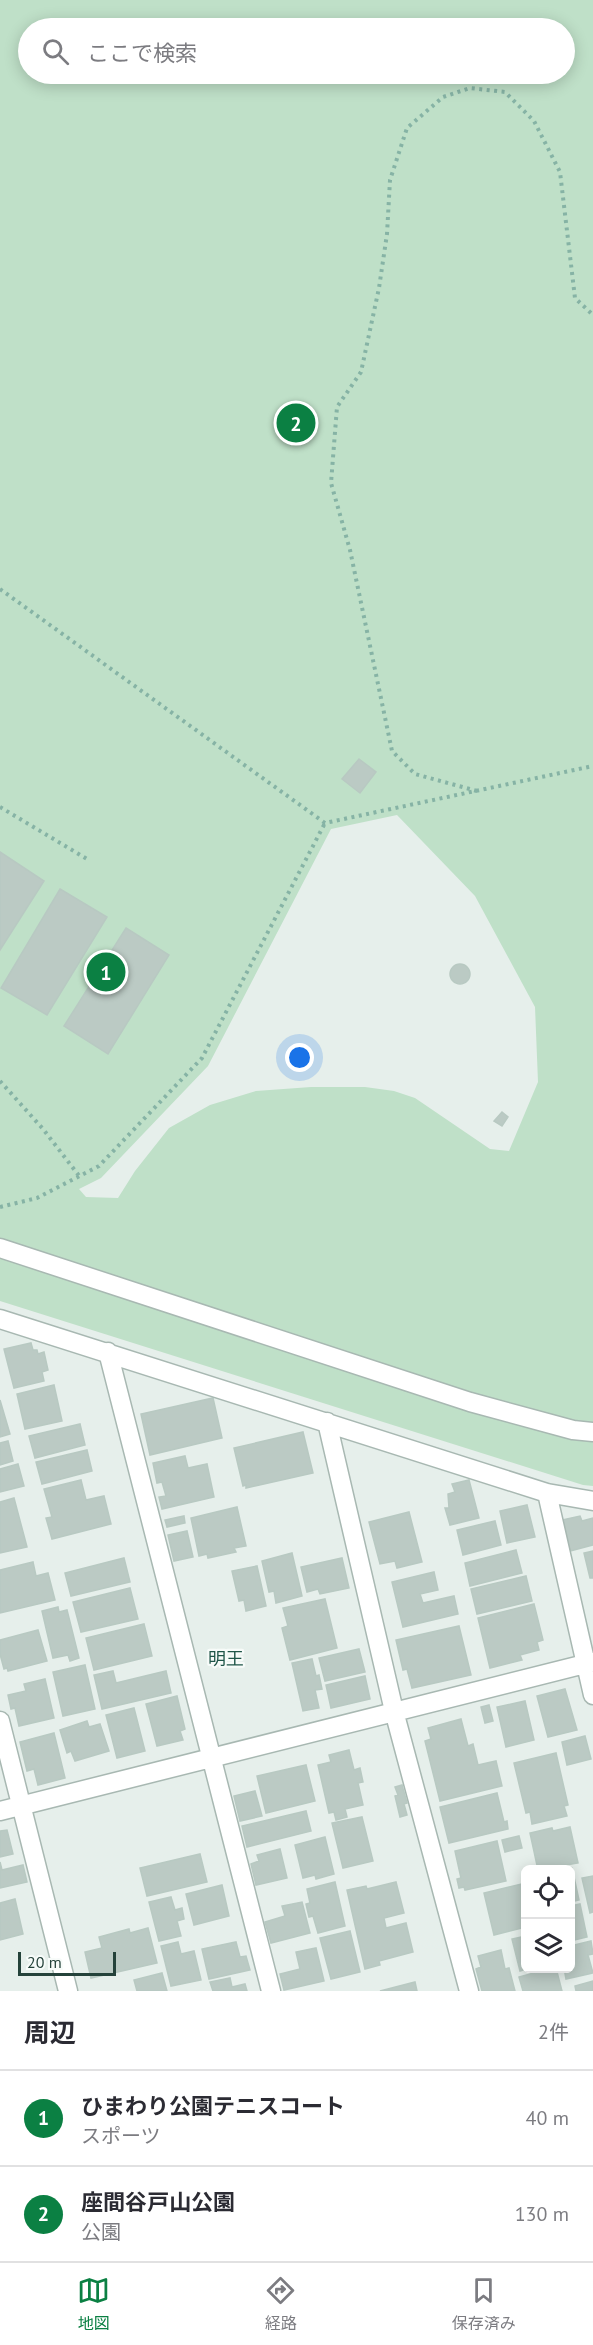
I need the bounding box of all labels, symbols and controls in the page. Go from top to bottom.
search box [18,18,575,84]
icon: search [39,35,72,68]
text: ここで検索 [87,39,197,67]
pin: 2 [276,400,316,446]
pin: 1 [86,950,126,994]
your location [285,1043,314,1072]
district label: 明王 [208,1647,244,1670]
map controls [521,1865,575,1973]
button: locate [521,1865,575,1919]
button: layers [521,1919,575,1973]
scale bar [18,1949,116,1976]
text: 20 m [27,1952,62,1972]
text: 周辺 [24,2016,76,2049]
text: 2件 [538,2019,569,2045]
text: ひまわり公園テニスコート [81,2092,345,2120]
text: 1 [38,2105,49,2131]
text: 40 m [526,2105,569,2131]
text: スポーツ [81,2123,161,2149]
text: 座間谷戸山公園 [81,2188,235,2216]
text: 2 [38,2201,49,2227]
text: 130 m [515,2201,569,2227]
text: 公園 [81,2219,121,2245]
tab: 地図 [77,2274,110,2334]
tab: 経路 [264,2274,297,2334]
tab: 保存済み [452,2274,516,2334]

